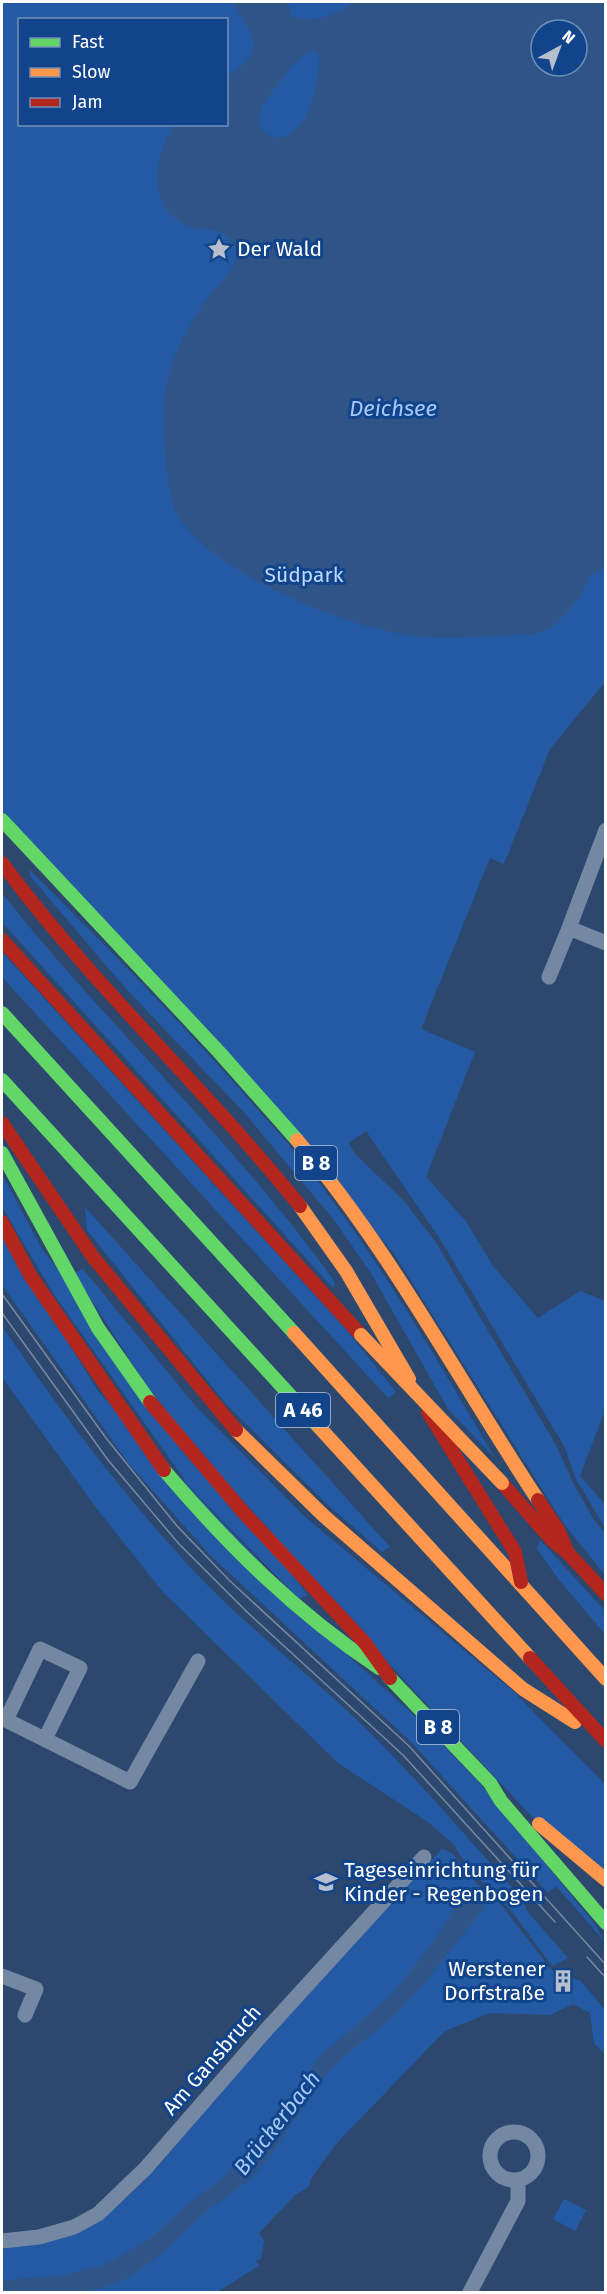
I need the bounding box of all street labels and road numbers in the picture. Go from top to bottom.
road number: B 8 [295,1146,337,1180]
road number: A 46 [276,1393,330,1427]
road number: B 8 [417,1710,459,1744]
street label: Am Gansbruch [157,2000,267,2120]

